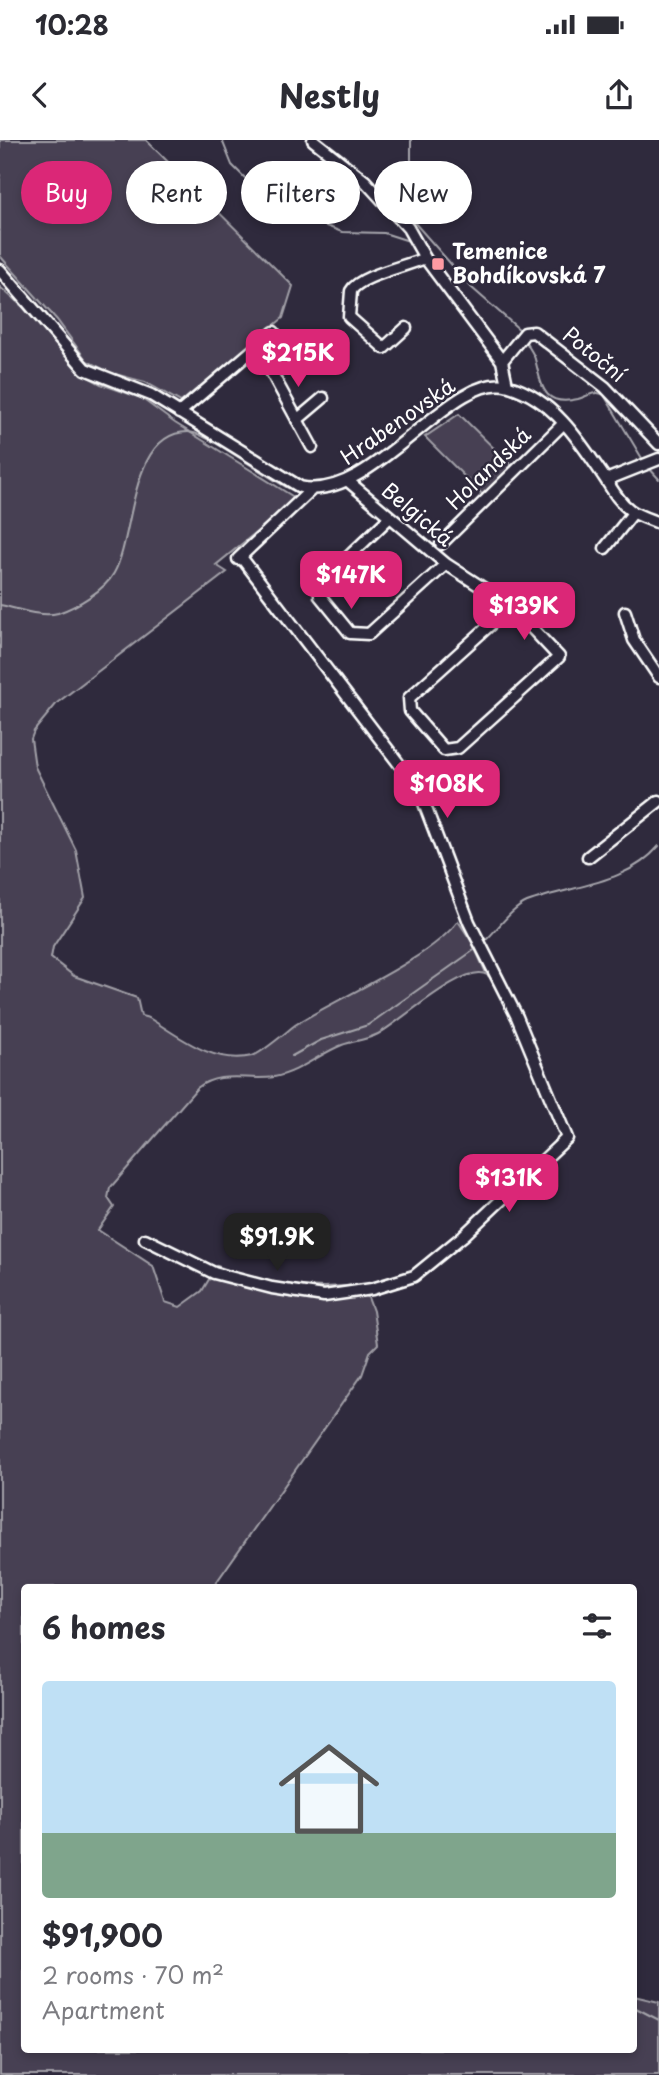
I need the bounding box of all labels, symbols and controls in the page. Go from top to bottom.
text: 10:28 [35,5,109,44]
text: Nestly [279,71,380,119]
icon: back [21,76,59,114]
icon: share [600,76,638,114]
chip: Buy [21,161,112,224]
chip: Rent [126,161,227,224]
chip: Filters [241,161,360,224]
chip: New [374,161,472,224]
place label: Temenice Bohdíkovská 7 [452,234,606,290]
marker: Temenice Bohdíkovská 7 [430,256,446,272]
street label: Potoční [557,318,634,389]
pin: $215K [249,330,347,389]
text: $215K [262,334,334,369]
street label: Hrabenovská [333,369,461,472]
street label: Holandská [438,419,537,516]
street label: Belgická [376,474,461,553]
pin: $147K [302,552,400,611]
text: $147K [316,556,386,591]
pin: $139K [475,582,573,642]
text: $139K [489,587,559,622]
pin: $108K [398,760,496,820]
text: $108K [410,765,484,800]
pin: $131K [460,1154,558,1214]
text: $131K [475,1159,543,1194]
pin: $91.9K [220,1214,334,1273]
text: $91.9K [239,1218,315,1253]
text: 6 homes [42,1604,165,1649]
icon: filters [578,1607,616,1645]
icon: home [266,1726,392,1852]
text: $91,900 [42,1912,163,1957]
text: 2 rooms · 70 m² [42,1957,224,1992]
text: Apartment [42,1992,165,2027]

